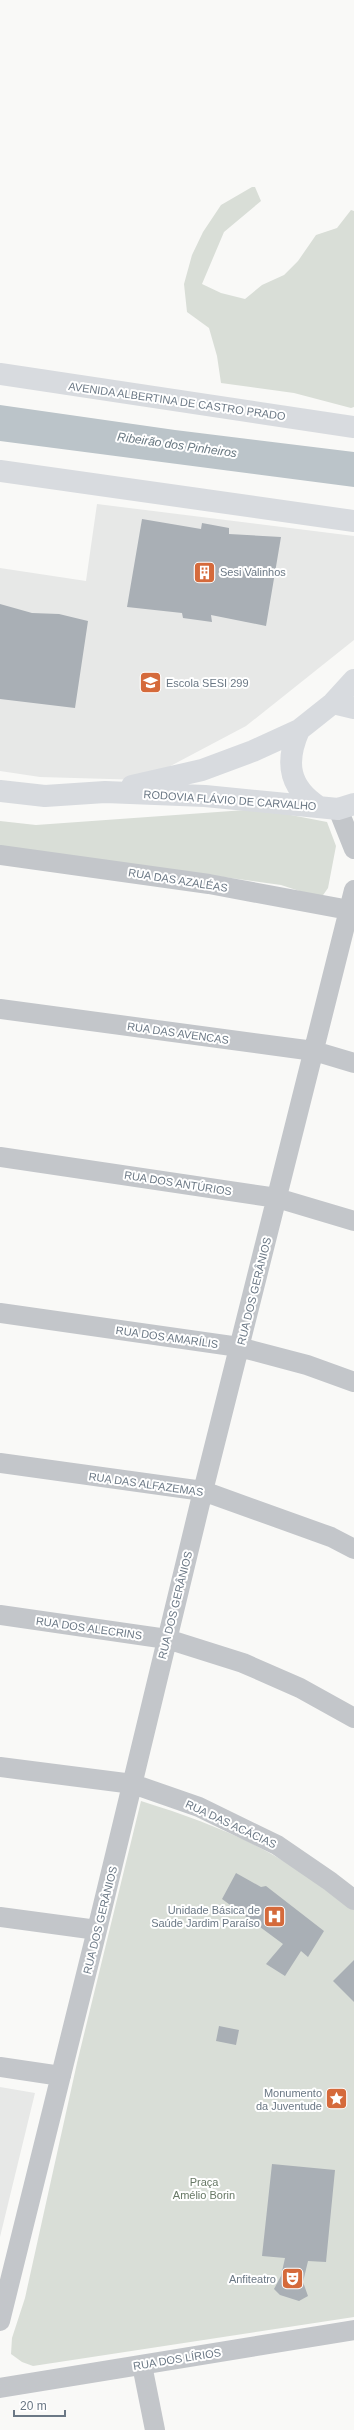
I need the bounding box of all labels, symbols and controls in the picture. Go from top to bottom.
street label: AVENIDA ALBERTINA DE CASTRO PRADO [68,380,287,422]
water label: Ribeirão dos Pinheiros [116,430,238,460]
building icon: Sesi Valinhos [191,559,217,585]
place label: Sesi Valinhos [220,566,286,578]
school or university icon: Escola SESI 299 [137,670,163,696]
place label: Escola SESI 299 [166,677,249,689]
street label: RODOVIA FLÁVIO DE CARVALHO [143,788,317,812]
street label: RUA DAS AZALÉAS [128,866,228,894]
street label: RUA DAS AVENCAS [126,1020,230,1046]
street label: RUA DOS ANTÚRIOS [123,1169,233,1197]
street label: RUA DOS GERÂNIOS [235,1236,273,1346]
street label: RUA DOS AMARÍLIS [115,1324,219,1350]
street label: RUA DAS ALFAZEMAS [88,1470,204,1498]
street label: RUA DOS GERÂNIOS [156,1550,194,1660]
street label: RUA DOS ALECRINS [35,1615,143,1641]
street label: RUA DAS ACÁCIAS [184,1798,278,1850]
street label: RUA DOS GERÂNIOS [81,1865,119,1975]
hospital icon: Unidade Básica de Saúde Jardim Paraíso [262,1903,288,1929]
place label: Unidade Básica de Saúde Jardim Paraíso [151,1904,260,1929]
place icon: Monumento da Juventude [324,2086,350,2112]
place label: Monumento da Juventude [256,2087,322,2112]
park label: Praça Amélio Borin [173,2176,235,2201]
theatre icon: Anfiteatro [279,2266,305,2292]
place label: Anfiteatro [229,2273,276,2285]
street label: RUA DOS LÍRIOS [132,2346,222,2372]
scale bar [14,2392,65,2418]
text: 20 m [20,2399,47,2413]

